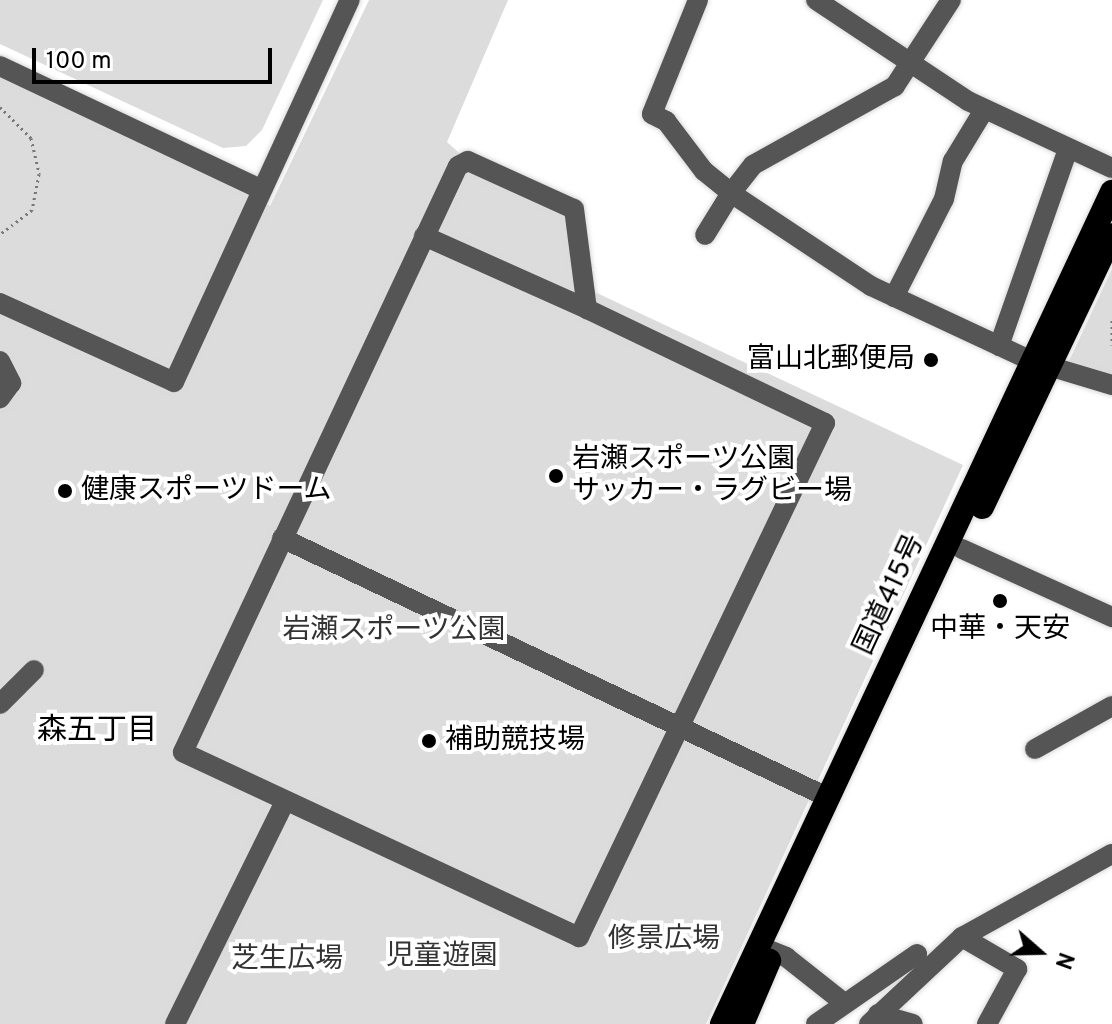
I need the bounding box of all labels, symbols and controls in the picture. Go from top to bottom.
scale bar [36,32,276,82]
text: 100 m [46,47,112,77]
place label: 富山北郵便局 [747,343,915,377]
marker: 富山北郵便局 [922,351,940,369]
place label: 岩瀬スポーツ公園 サッカー・ラグビー場 [572,443,852,509]
marker: 岩瀬スポーツ公園 サッカー・ラグビー場 [547,467,565,485]
place label: 健康スポーツドーム [81,474,333,508]
marker: 健康スポーツドーム [56,482,74,500]
street label: 国道415号 [847,529,933,661]
marker: 中華・天安 [991,592,1009,610]
place label: 中華・天安 [930,613,1070,647]
park label: 岩瀬スポーツ公園 [282,614,506,648]
district label: 森五丁目 [37,714,157,750]
place label: 補助競技場 [445,724,585,758]
marker: 補助競技場 [420,732,438,750]
north arrow [1000,912,1080,992]
park label: 修景広場 [608,923,720,957]
park label: 児童遊園 [386,940,498,974]
park label: 芝生広場 [231,943,343,977]
text: N [1048,948,1078,972]

